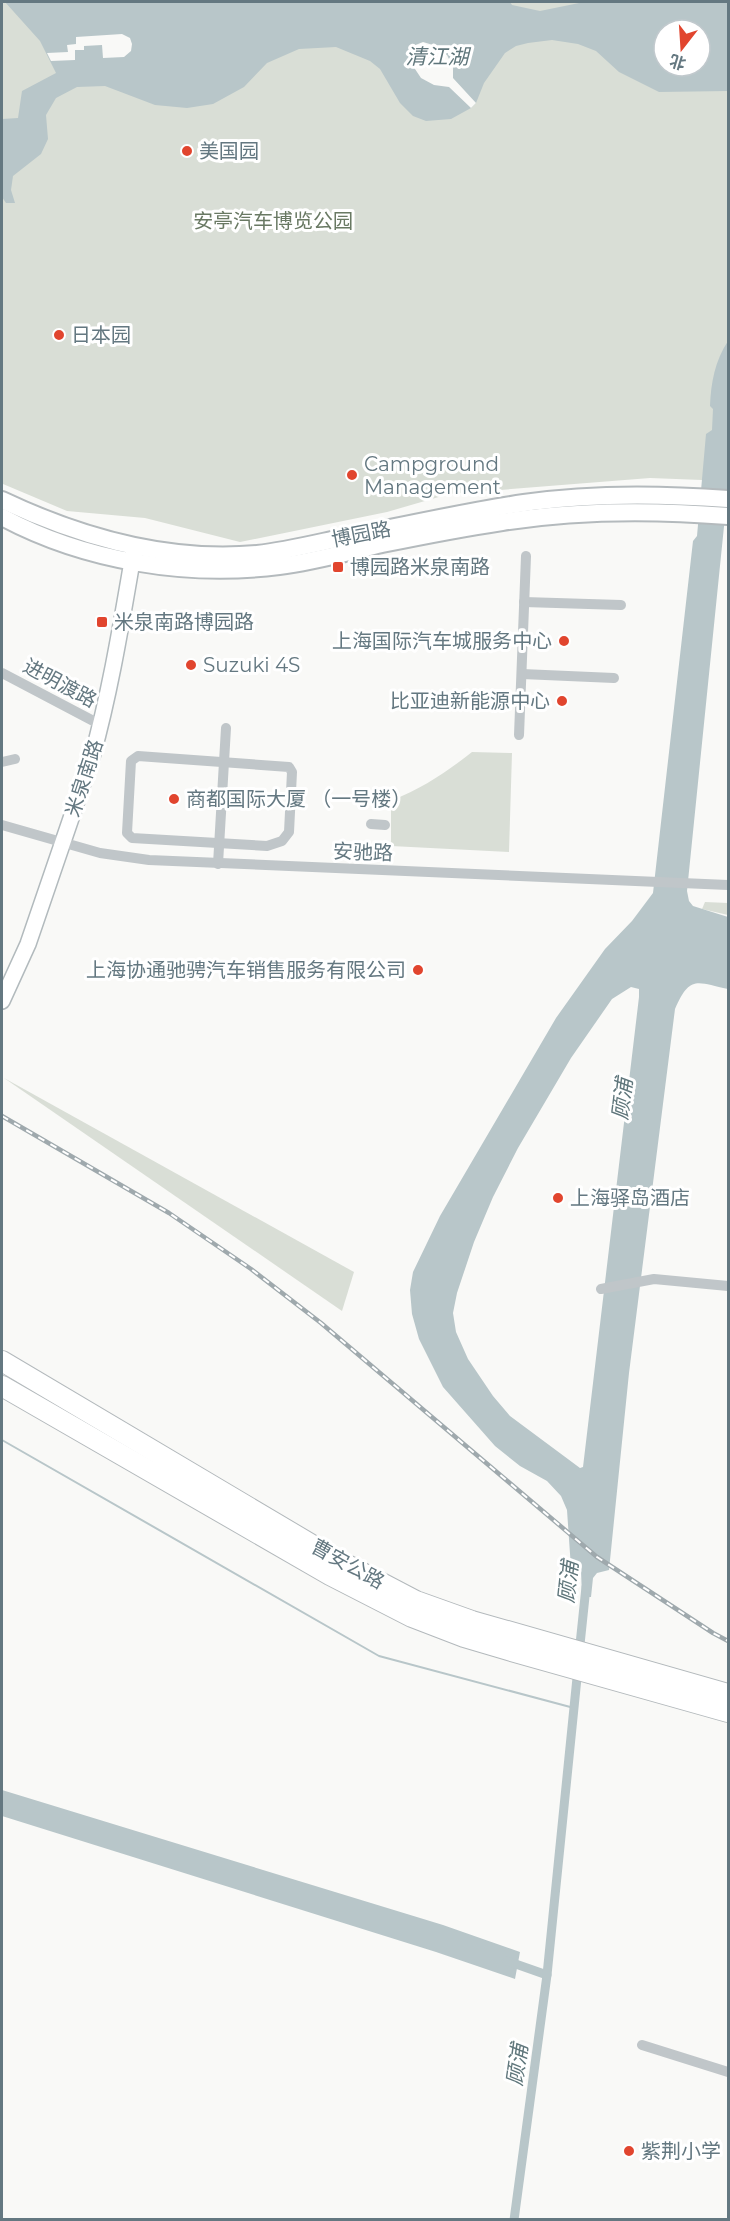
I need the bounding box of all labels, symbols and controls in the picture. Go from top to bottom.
north arrow [652,18,712,78]
water label: 清江湖 [406,44,471,69]
text: 北 [667,50,688,73]
place label: 美国园 [199,139,259,163]
marker: 美国园 [180,144,194,158]
park label: 安亭汽车博览公园 [193,209,353,233]
place label: 日本园 [71,323,131,347]
marker: 日本园 [52,328,66,342]
place label: Campground Management [364,452,501,499]
marker: Campground Management [345,468,359,482]
street label: 博园路 [329,516,393,552]
place label: 博园路米泉南路 [350,555,490,579]
marker: 博园路米泉南路 [331,560,345,574]
place label: 米泉南路博园路 [114,610,254,634]
marker: 米泉南路博园路 [95,615,109,629]
place label: 上海国际汽车城服务中心 [332,629,552,653]
marker: 上海国际汽车城服务中心 [557,634,571,648]
place label: Suzuki 4S [203,653,300,677]
street label: 进明渡路 [19,654,101,712]
marker: Suzuki 4S [184,658,198,672]
place label: 比亚迪新能源中心 [390,689,550,713]
marker: 比亚迪新能源中心 [555,694,569,708]
street label: 米泉南路 [60,736,108,820]
place label: 商都国际大厦 （一号楼） [186,787,411,811]
marker: 商都国际大厦 （一号楼） [167,792,181,806]
street label: 安驰路 [333,839,393,865]
place label: 上海协通驰骋汽车销售服务有限公司 [86,958,406,982]
marker: 上海协通驰骋汽车销售服务有限公司 [411,963,425,977]
water label: 顾浦 [607,1074,637,1121]
place label: 上海驿岛酒店 [570,1186,690,1210]
marker: 上海驿岛酒店 [551,1191,565,1205]
street label: 曹安公路 [307,1534,389,1594]
water label: 顾浦 [553,1557,583,1604]
water label: 顾浦 [502,2039,533,2088]
place label: 紫荆小学 [641,2139,721,2163]
marker: 紫荆小学 [622,2144,636,2158]

